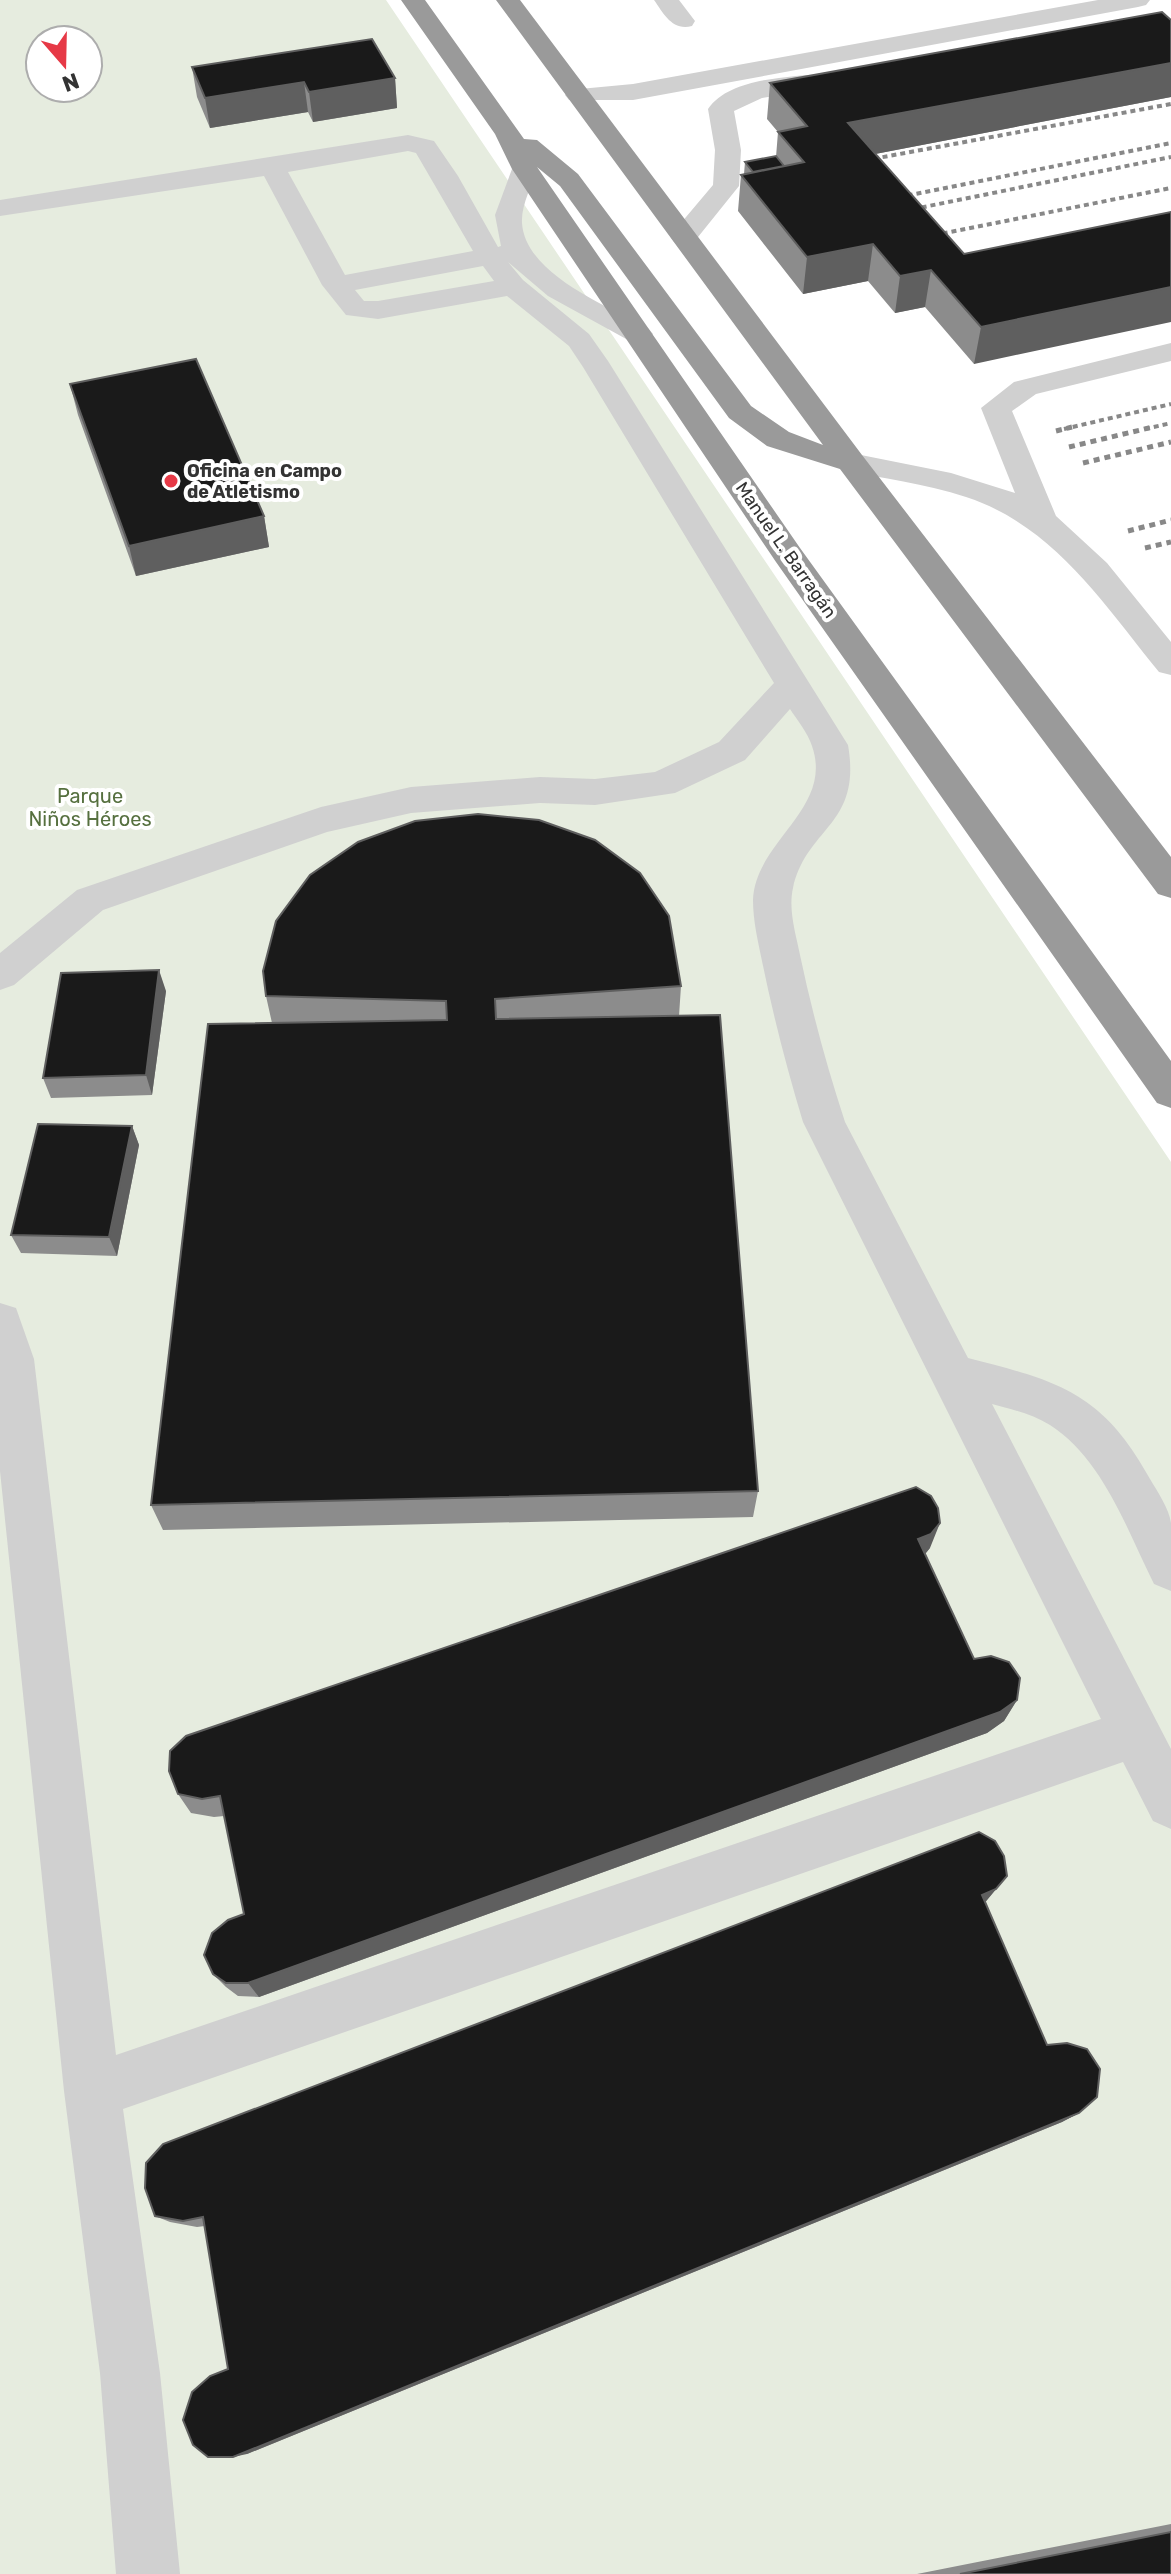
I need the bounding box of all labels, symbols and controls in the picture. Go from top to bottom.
north arrow [24,24,104,104]
text: N [59,67,83,98]
place label: Oficina en Campo de Atletismo [187,460,342,503]
marker: Oficina en Campo de Atletismo [162,472,180,490]
street label: Manuel L. Barragán [731,478,841,622]
park label: Parque Niños Héroes [28,784,152,831]

